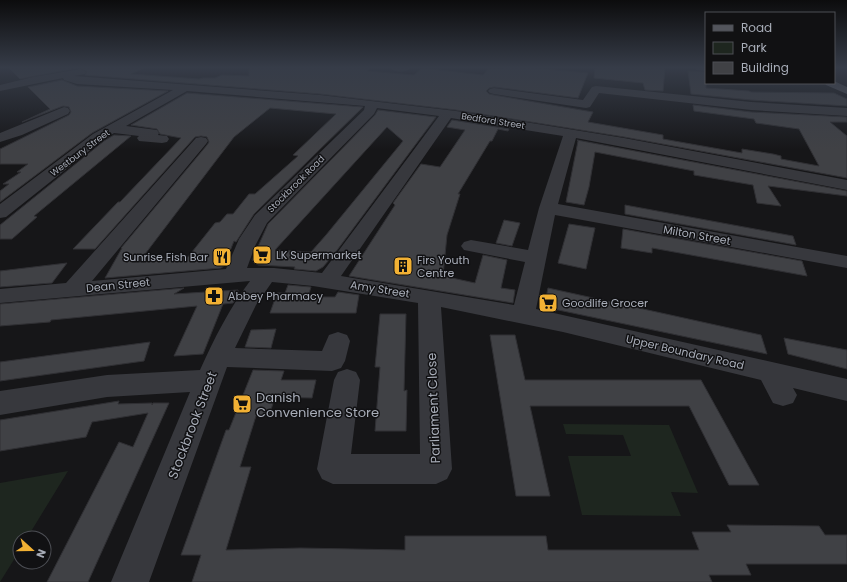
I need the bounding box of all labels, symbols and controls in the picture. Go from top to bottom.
legend [705,12,835,84]
text: Road [741,19,772,36]
text: Park [741,39,768,56]
text: Building [741,59,789,76]
street label: Bedford Street [460,110,526,132]
street label: Westbury Street [48,127,112,179]
street label: Stockbrook Road [265,153,327,215]
street label: Milton Street [662,221,732,249]
supermarket icon: LK Supermarket [251,244,273,266]
restaurant icon: Sunrise Fish Bar [211,246,233,268]
place label: LK Supermarket [276,247,362,263]
place label: Sunrise Fish Bar [123,249,208,265]
place label: Firs Youth Centre [417,252,470,281]
building icon: Firs Youth Centre [392,255,414,277]
street label: Dean Street [85,274,151,296]
street label: Amy Street [349,276,411,302]
pharmacy icon: Abbey Pharmacy [203,285,225,307]
place label: Abbey Pharmacy [228,288,324,304]
supermarket icon: Goodlife Grocer [537,292,559,314]
place label: Goodlife Grocer [562,295,648,311]
street label: Upper Boundary Road [624,331,746,373]
street label: Parliament Close [422,352,445,464]
street label: Stockbrook Street [163,368,222,482]
place label: Danish Convenience Store [256,388,379,422]
supermarket icon: Danish Convenience Store [231,393,253,415]
north arrow [12,530,52,570]
text: N [32,547,50,560]

